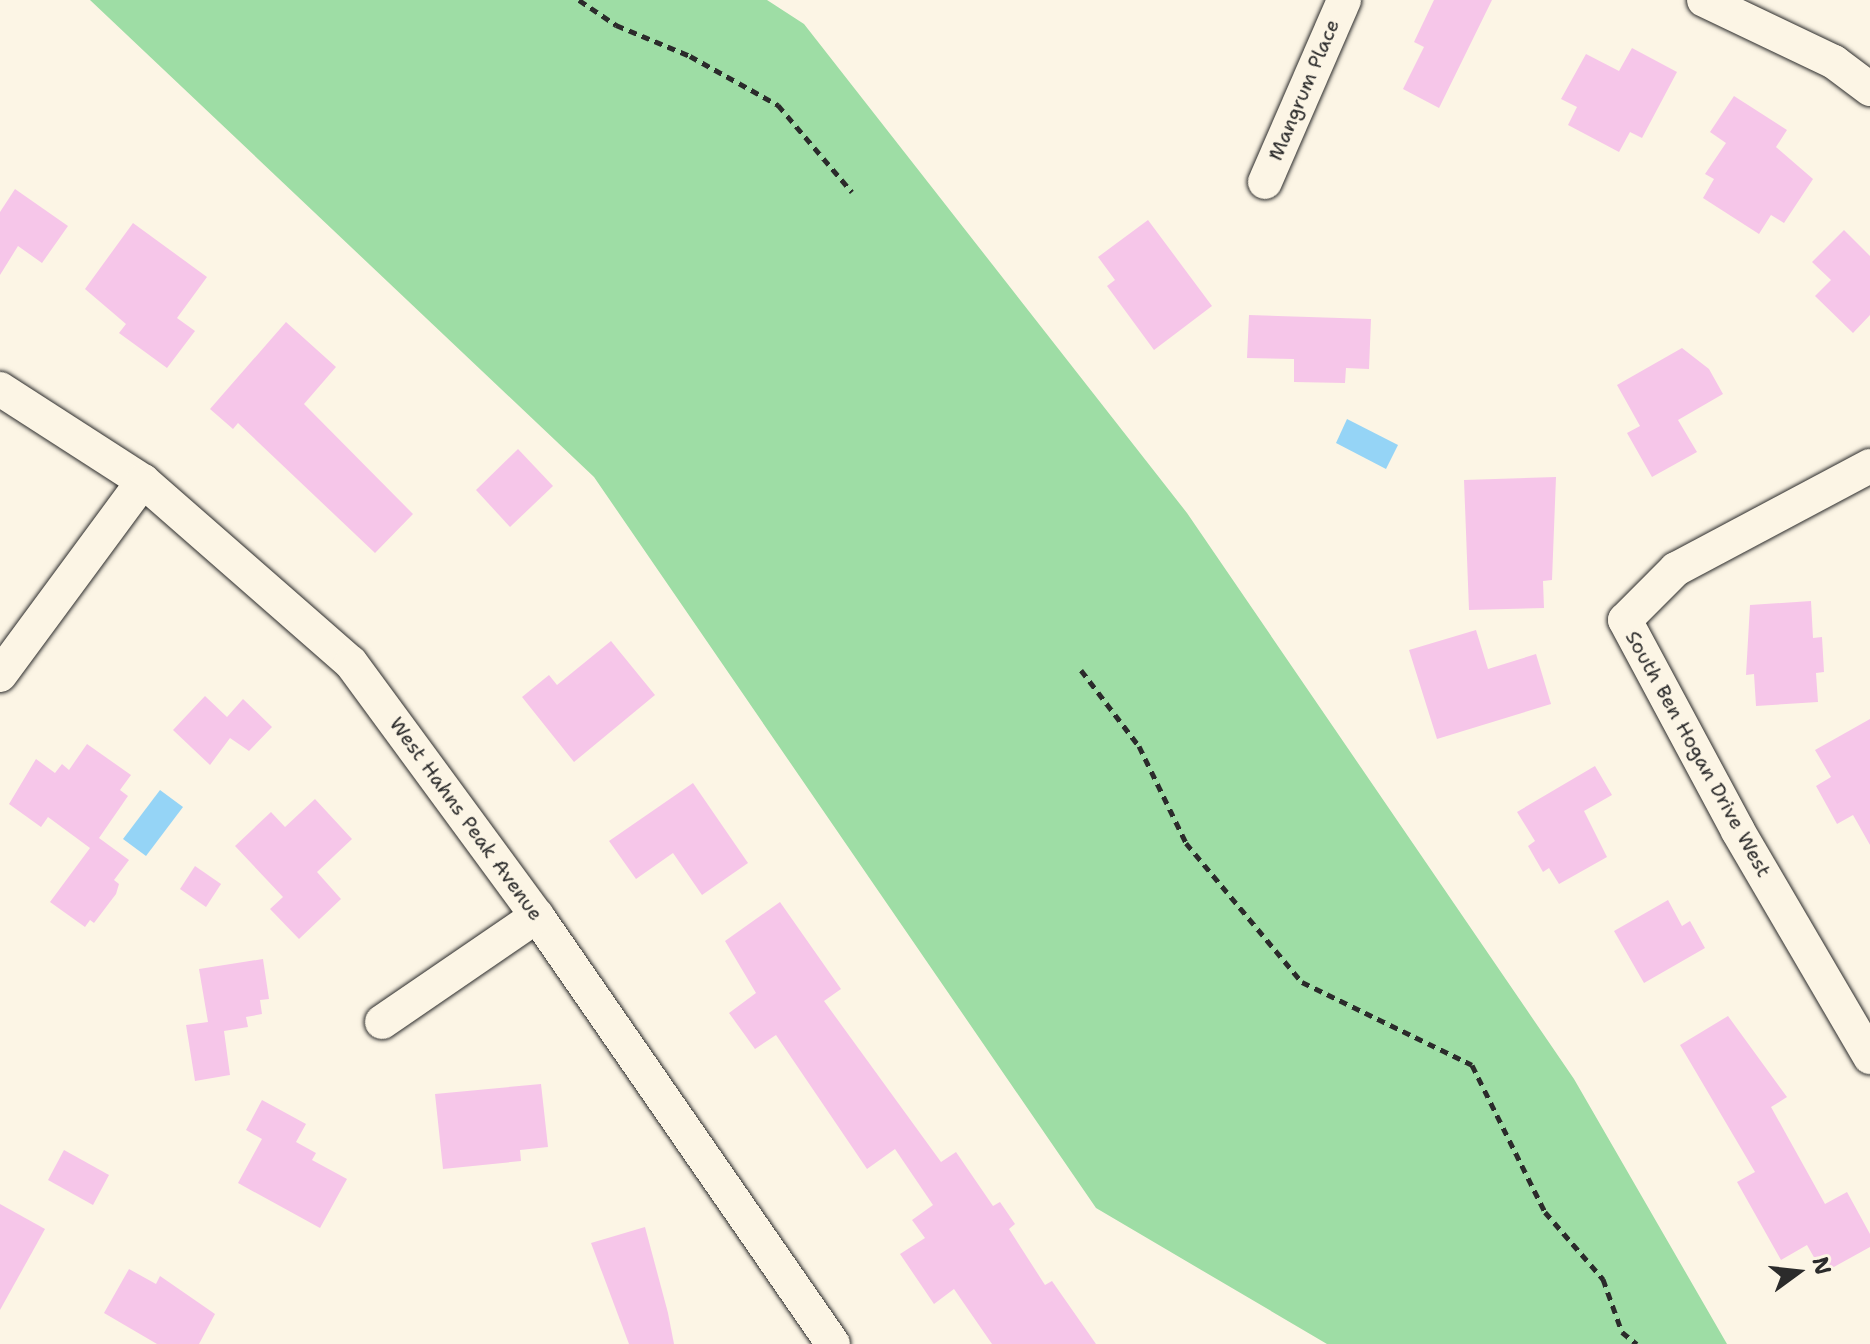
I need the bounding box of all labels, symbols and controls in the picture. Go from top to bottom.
street label: Mangrum Place [1263,16,1345,164]
street label: South Ben Hogan Drive West [1620,627,1776,881]
street label: West Hahns Peak Avenue [384,713,548,925]
north arrow [1758,1232,1838,1312]
text: N [1805,1253,1838,1278]

